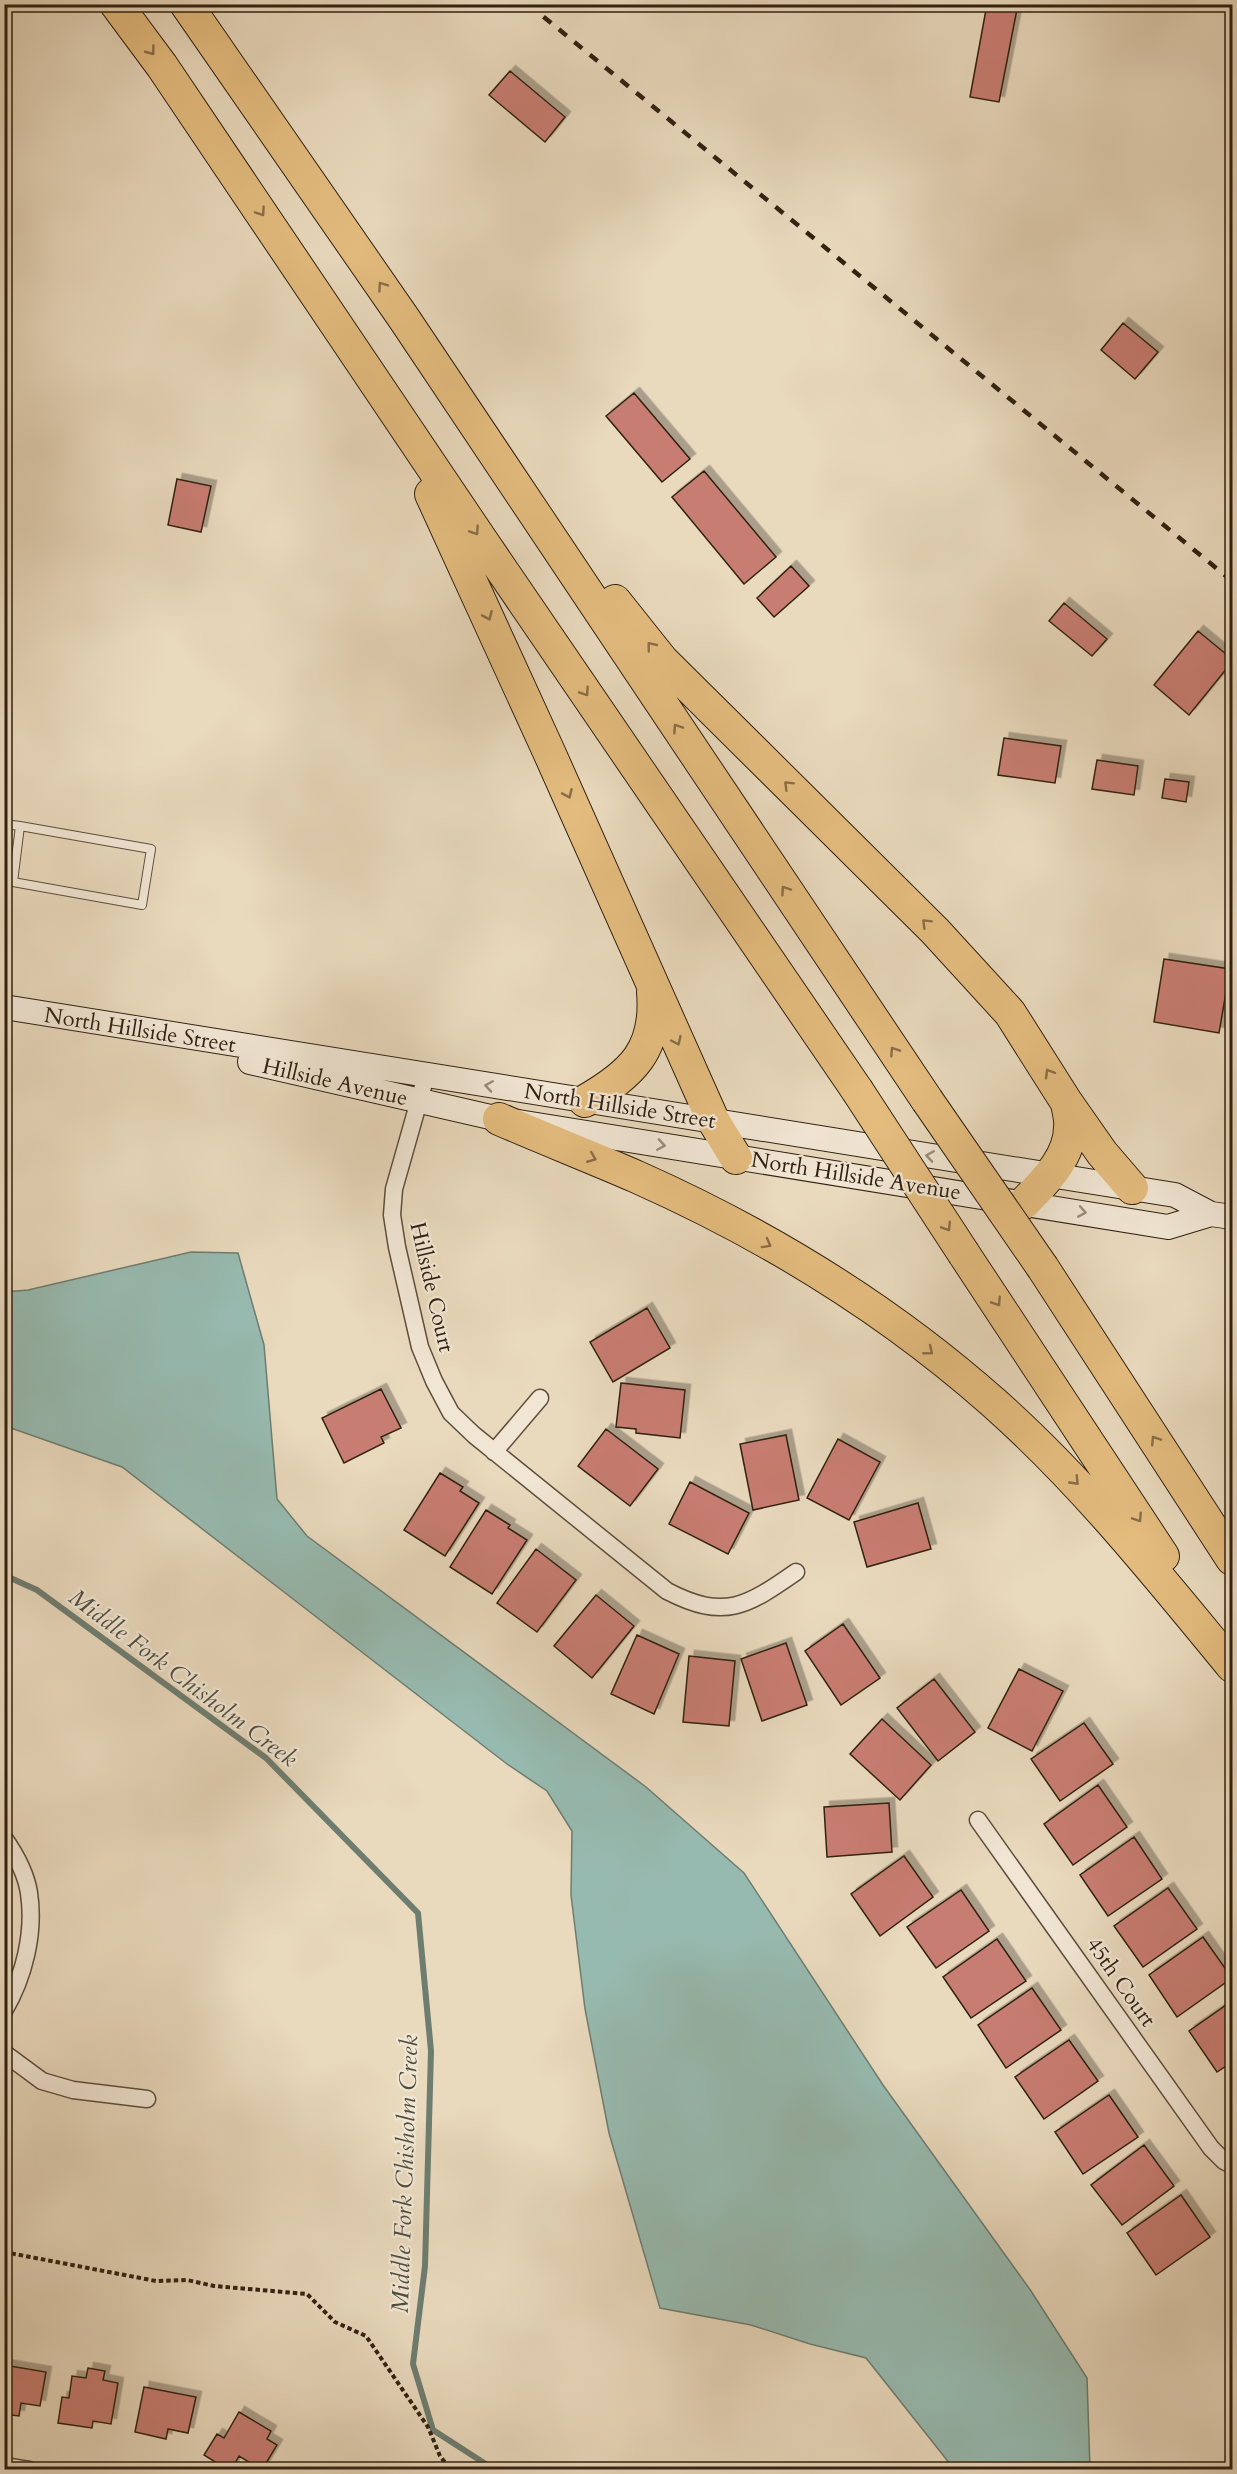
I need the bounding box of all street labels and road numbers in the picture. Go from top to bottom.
street label: North Hillside Street [42,1000,238,1060]
street label: Hillside Avenue [259,1051,411,1113]
street label: North Hillside Street [522,1076,718,1136]
street label: North Hillside Avenue [749,1145,963,1207]
street label: Hillside Court [402,1219,462,1355]
street label: 45th Court [1079,1931,1163,2033]

